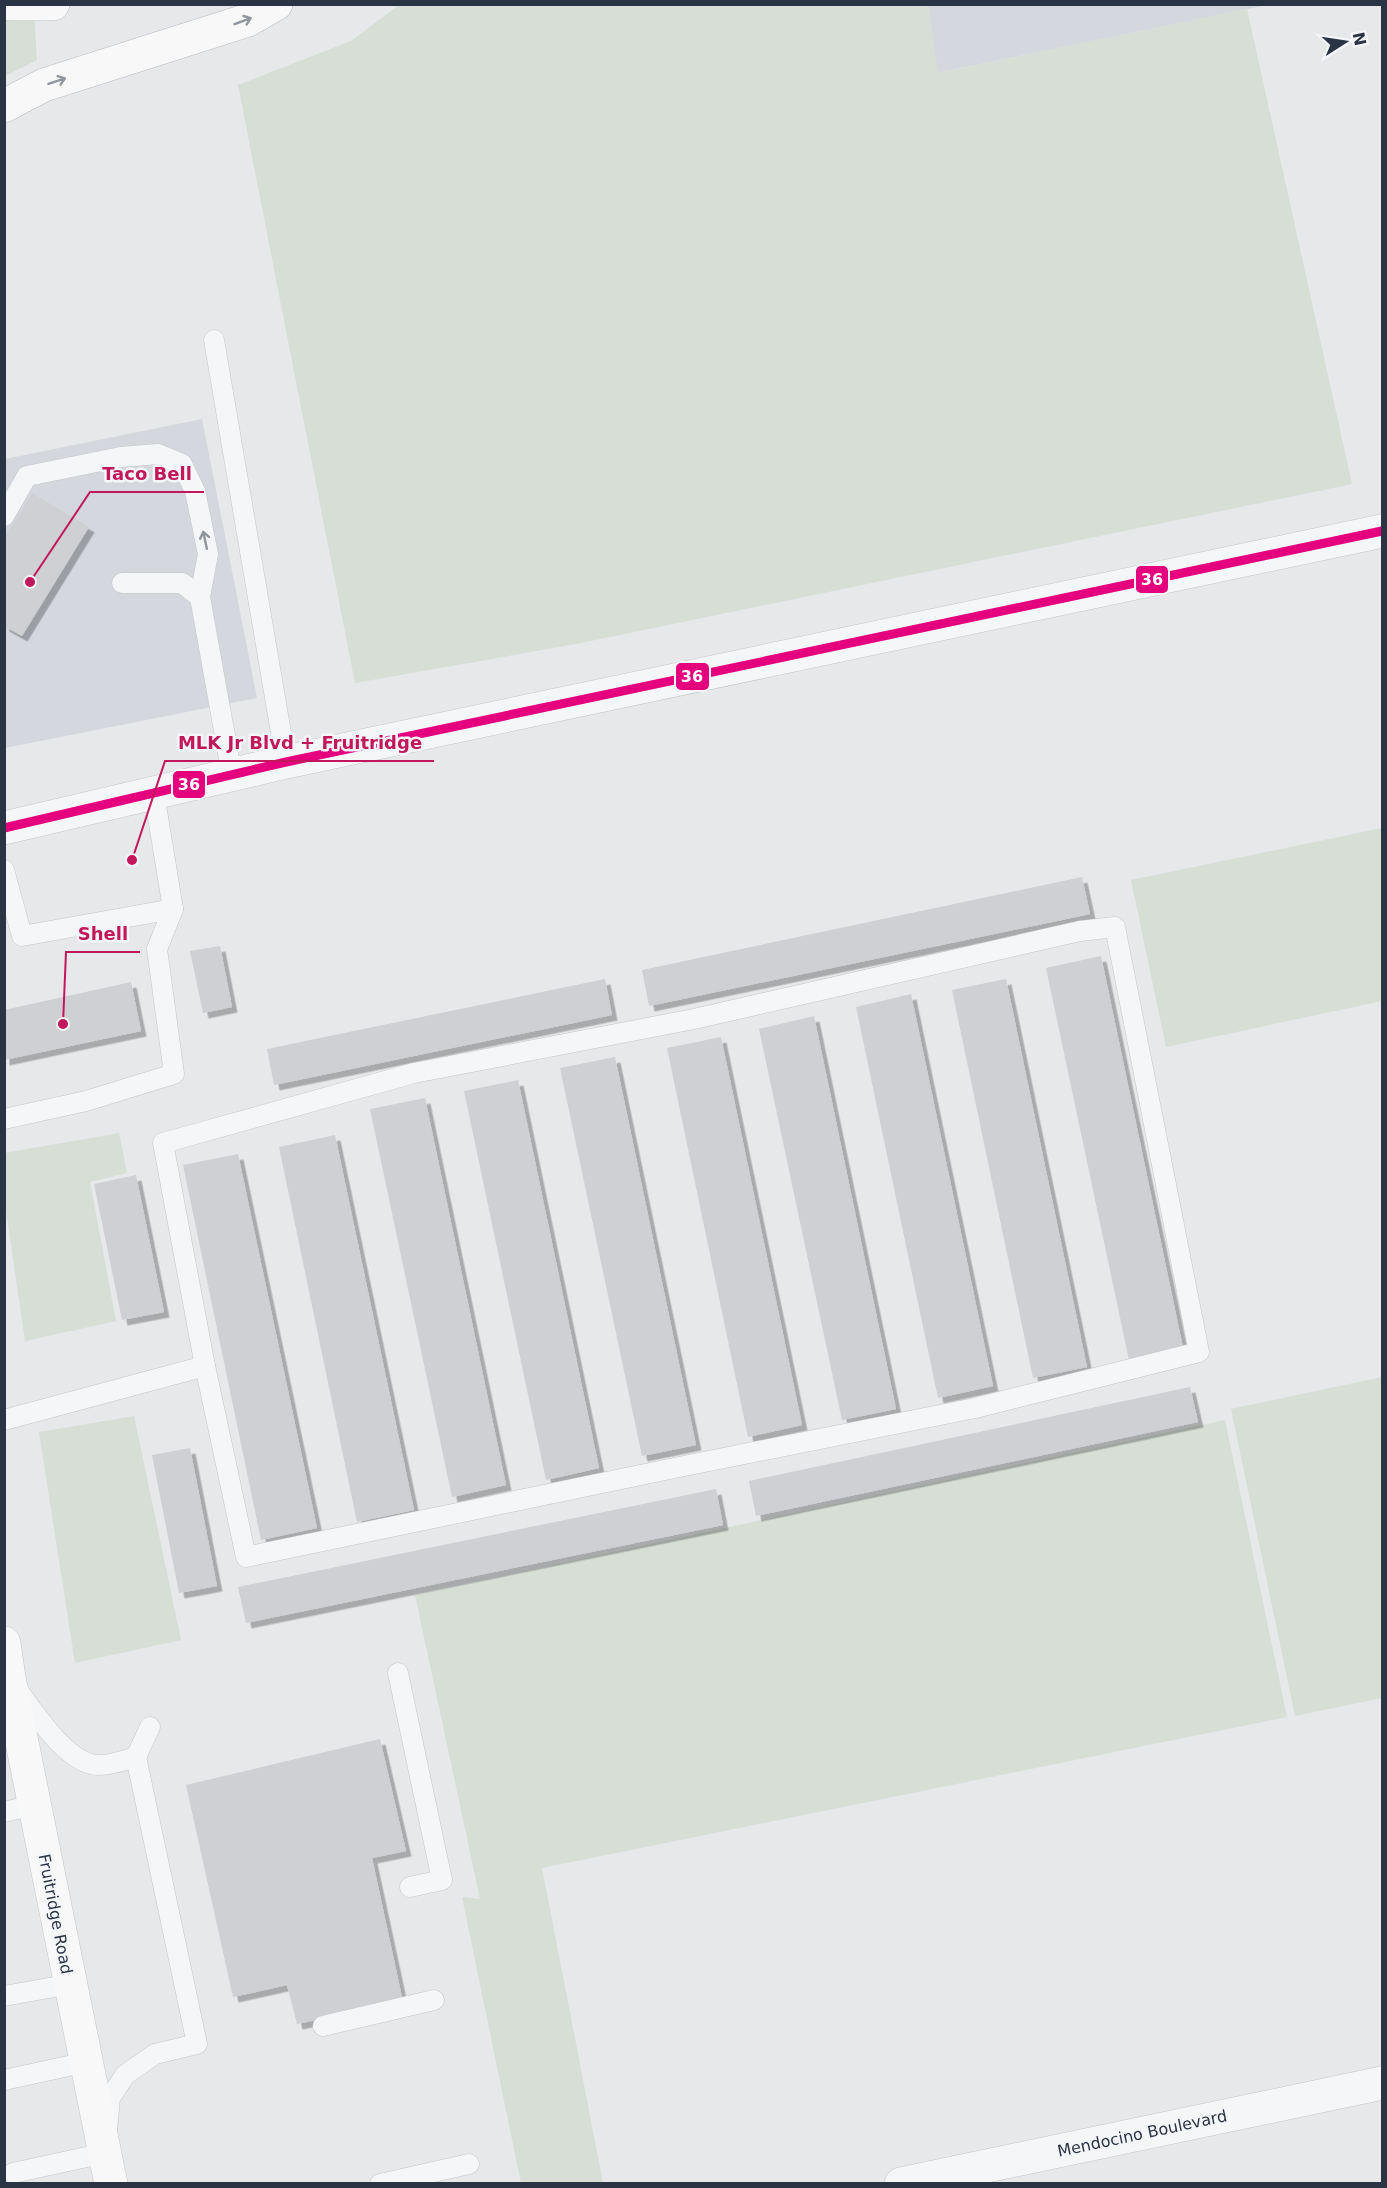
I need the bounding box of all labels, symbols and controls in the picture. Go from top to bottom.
north arrow [1315,12,1375,72]
one-way arrow [233,15,251,26]
text: N [1348,30,1370,48]
one-way arrow [47,75,66,86]
callout: Taco Bell [90,456,204,492]
text: Taco Bell [102,463,192,484]
one-way arrow [199,530,211,549]
line badge: 36 [1135,565,1169,594]
text: 36 [1141,570,1163,589]
line badge: 36 [675,662,710,691]
text: 36 [681,667,703,686]
callout: MLK Jr Blvd + Fruitridge [165,725,434,761]
text: MLK Jr Blvd + Fruitridge [178,732,422,753]
line badge: 36 [172,770,206,799]
text: 36 [178,775,200,794]
callout: Shell [66,916,140,952]
text: Shell [78,923,128,944]
street label: Fruitridge Road [35,1852,76,1976]
street label: Mendocino Boulevard [1056,2106,1229,2161]

